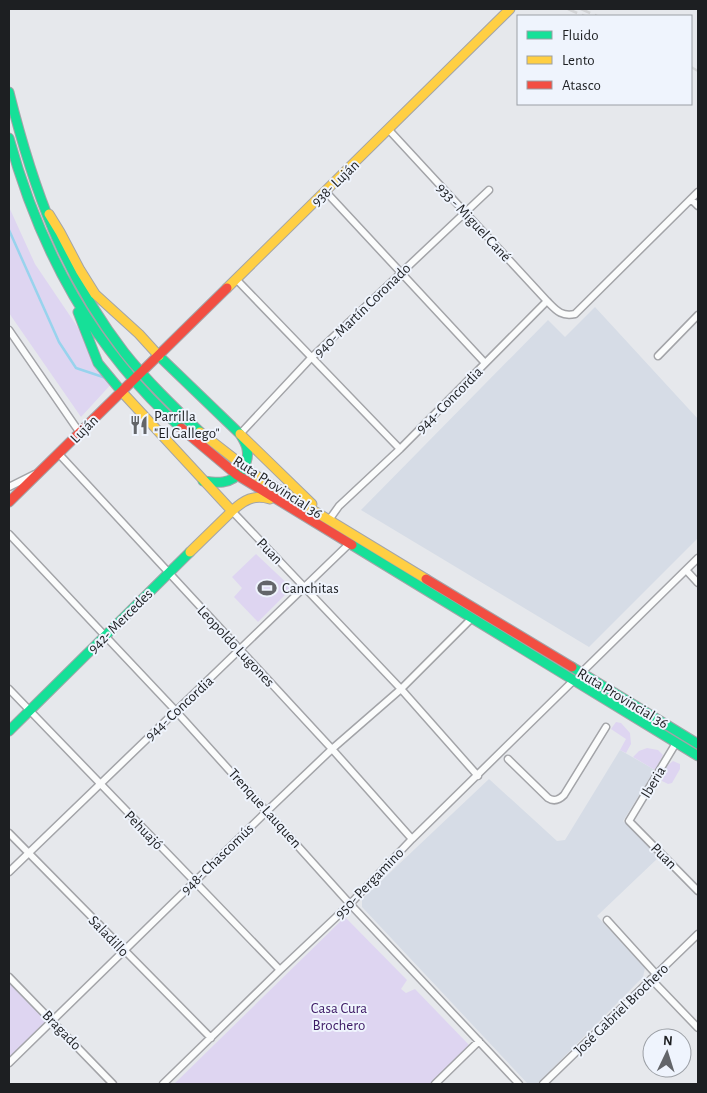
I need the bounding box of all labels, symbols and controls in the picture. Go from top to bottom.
legend [517,15,692,105]
text: Fluido [562,28,599,43]
text: Lento [562,53,595,68]
text: Atasco [562,78,601,93]
street label: 938- Luján [309,157,362,210]
street label: 933 - Miguel Cané [433,180,514,265]
street label: 940- Martín Coronado [311,261,414,360]
street label: 944- Concordia [413,364,486,436]
place label: Parrilla "El Gallego" [154,409,220,441]
street label: Luján [68,413,101,446]
restaurant icon: Parrilla "El Gallego" [128,414,150,436]
street label: Ruta Provincial 36 [230,453,325,522]
street label: Puan [254,535,285,567]
sports icon: Canchitas [256,577,278,599]
place label: Canchitas [282,581,339,596]
street label: 942- Mercedes [85,586,155,656]
street label: Leopoldo Lugones [194,603,277,690]
street label: Ruta Provincial 36 [575,665,671,731]
street label: 944- Concordia [142,673,216,744]
street label: Iberia [638,764,669,801]
street label: Trenque Lauquen [225,766,304,851]
street label: Pehuajó [122,808,166,853]
street label: 948- Chascomús [178,821,257,898]
street label: Puan [648,841,679,872]
street label: 950- Pergamino [332,845,407,922]
street label: Saladillo [86,913,132,960]
street label: José Gabriel Brochero [571,961,671,1058]
park label: Casa Cura Brochero [311,1001,367,1033]
street label: Bragado [39,1008,84,1053]
north arrow [642,1028,692,1078]
text: N [662,1034,673,1048]

